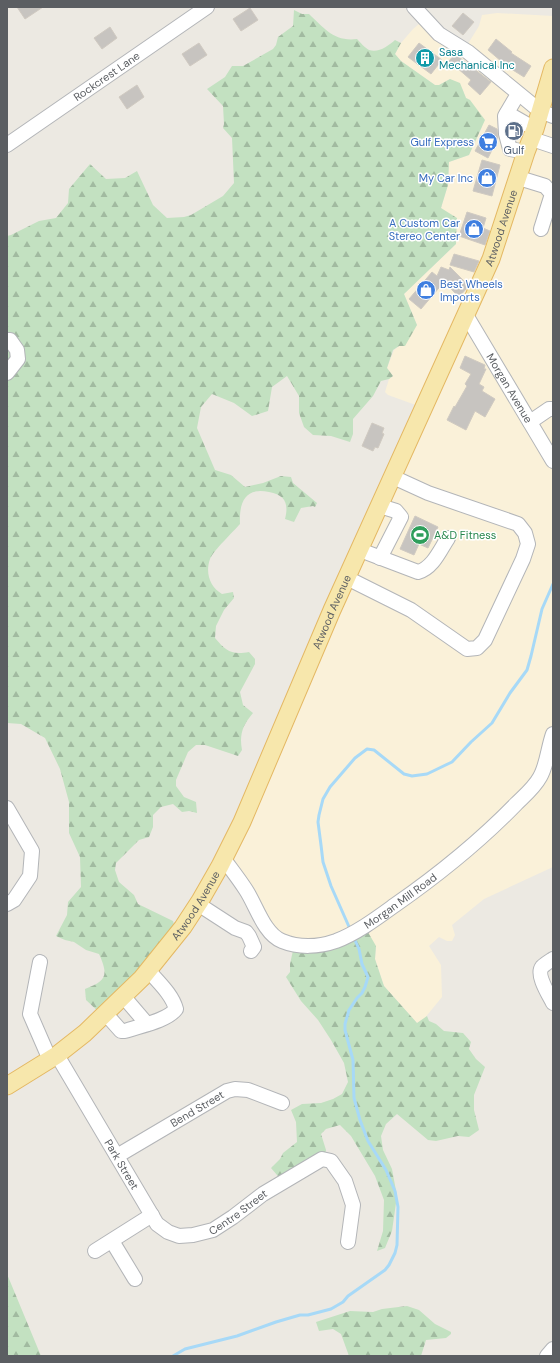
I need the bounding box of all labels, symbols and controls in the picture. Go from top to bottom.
place label: Sasa Mechanical Inc [439,45,515,72]
building icon: Sasa Mechanical Inc [414,47,436,69]
street label: Rockcrest Lane [71,49,142,104]
fuel station icon: Gulf [503,120,525,142]
supermarket icon: Gulf Express [477,131,499,153]
place label: Gulf Express [411,135,474,149]
place label: Gulf [504,143,525,157]
shop icon: My Car Inc [476,167,498,189]
place label: My Car Inc [419,171,473,185]
street label: Atwood Avenue [482,188,520,268]
place label: A Custom Car Stereo Center [389,216,460,243]
shop icon: A Custom Car Stereo Center [463,218,485,240]
place label: Best Wheels Imports [440,277,503,304]
shop icon: Best Wheels Imports [415,279,437,301]
street label: Morgan Avenue [483,351,536,425]
sports icon: A&D Fitness [409,524,431,546]
place label: A&D Fitness [434,528,496,542]
street label: Atwood Avenue [309,573,354,651]
street label: Atwood Avenue [168,868,223,943]
street label: Morgan Mill Road [361,870,440,932]
street label: Bend Street [168,1087,227,1130]
street label: Park Street [101,1137,142,1192]
street label: Centre Street [206,1186,270,1238]

